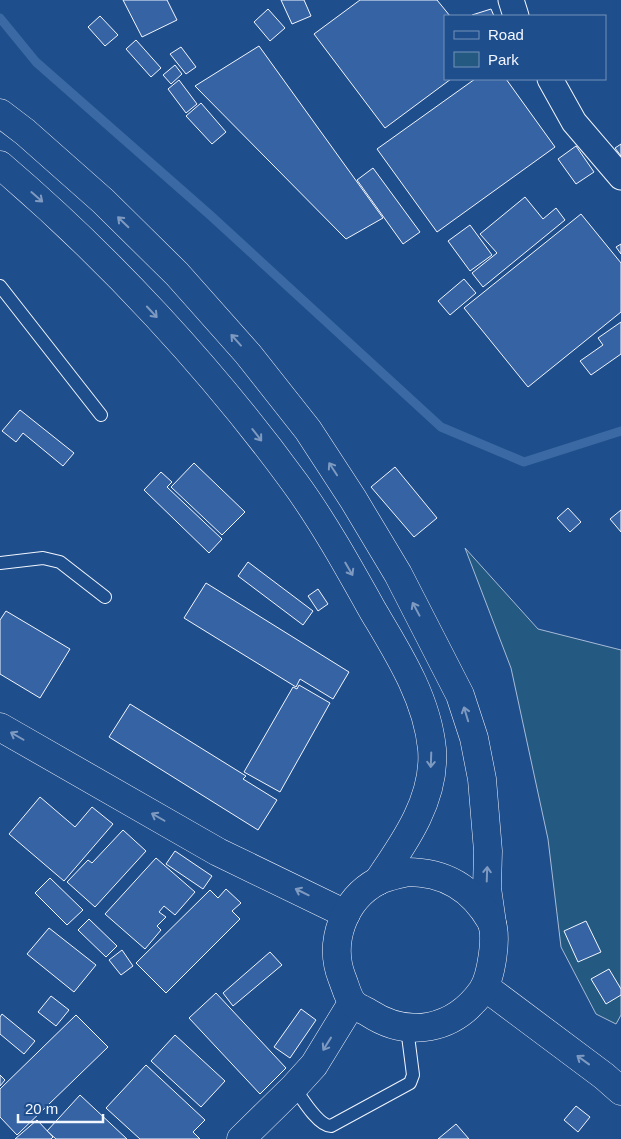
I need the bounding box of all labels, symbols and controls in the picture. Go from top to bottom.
legend [444,15,606,80]
text: Road [488,26,524,43]
text: Park [488,51,519,68]
one-way arrow [30,191,43,202]
one-way arrow [117,216,130,228]
one-way arrow [146,305,158,318]
one-way arrow [230,333,241,346]
one-way arrow [252,428,263,441]
one-way arrow [328,462,339,476]
one-way arrow [345,561,355,575]
one-way arrow [411,601,421,616]
one-way arrow [461,707,471,723]
one-way arrow [10,731,24,741]
one-way arrow [427,751,436,767]
one-way arrow [151,812,166,821]
one-way arrow [483,867,492,883]
one-way arrow [295,887,310,897]
one-way arrow [321,1037,331,1051]
one-way arrow [576,1055,590,1065]
scale bar [18,1092,102,1124]
text: 20 m [25,1100,58,1117]

